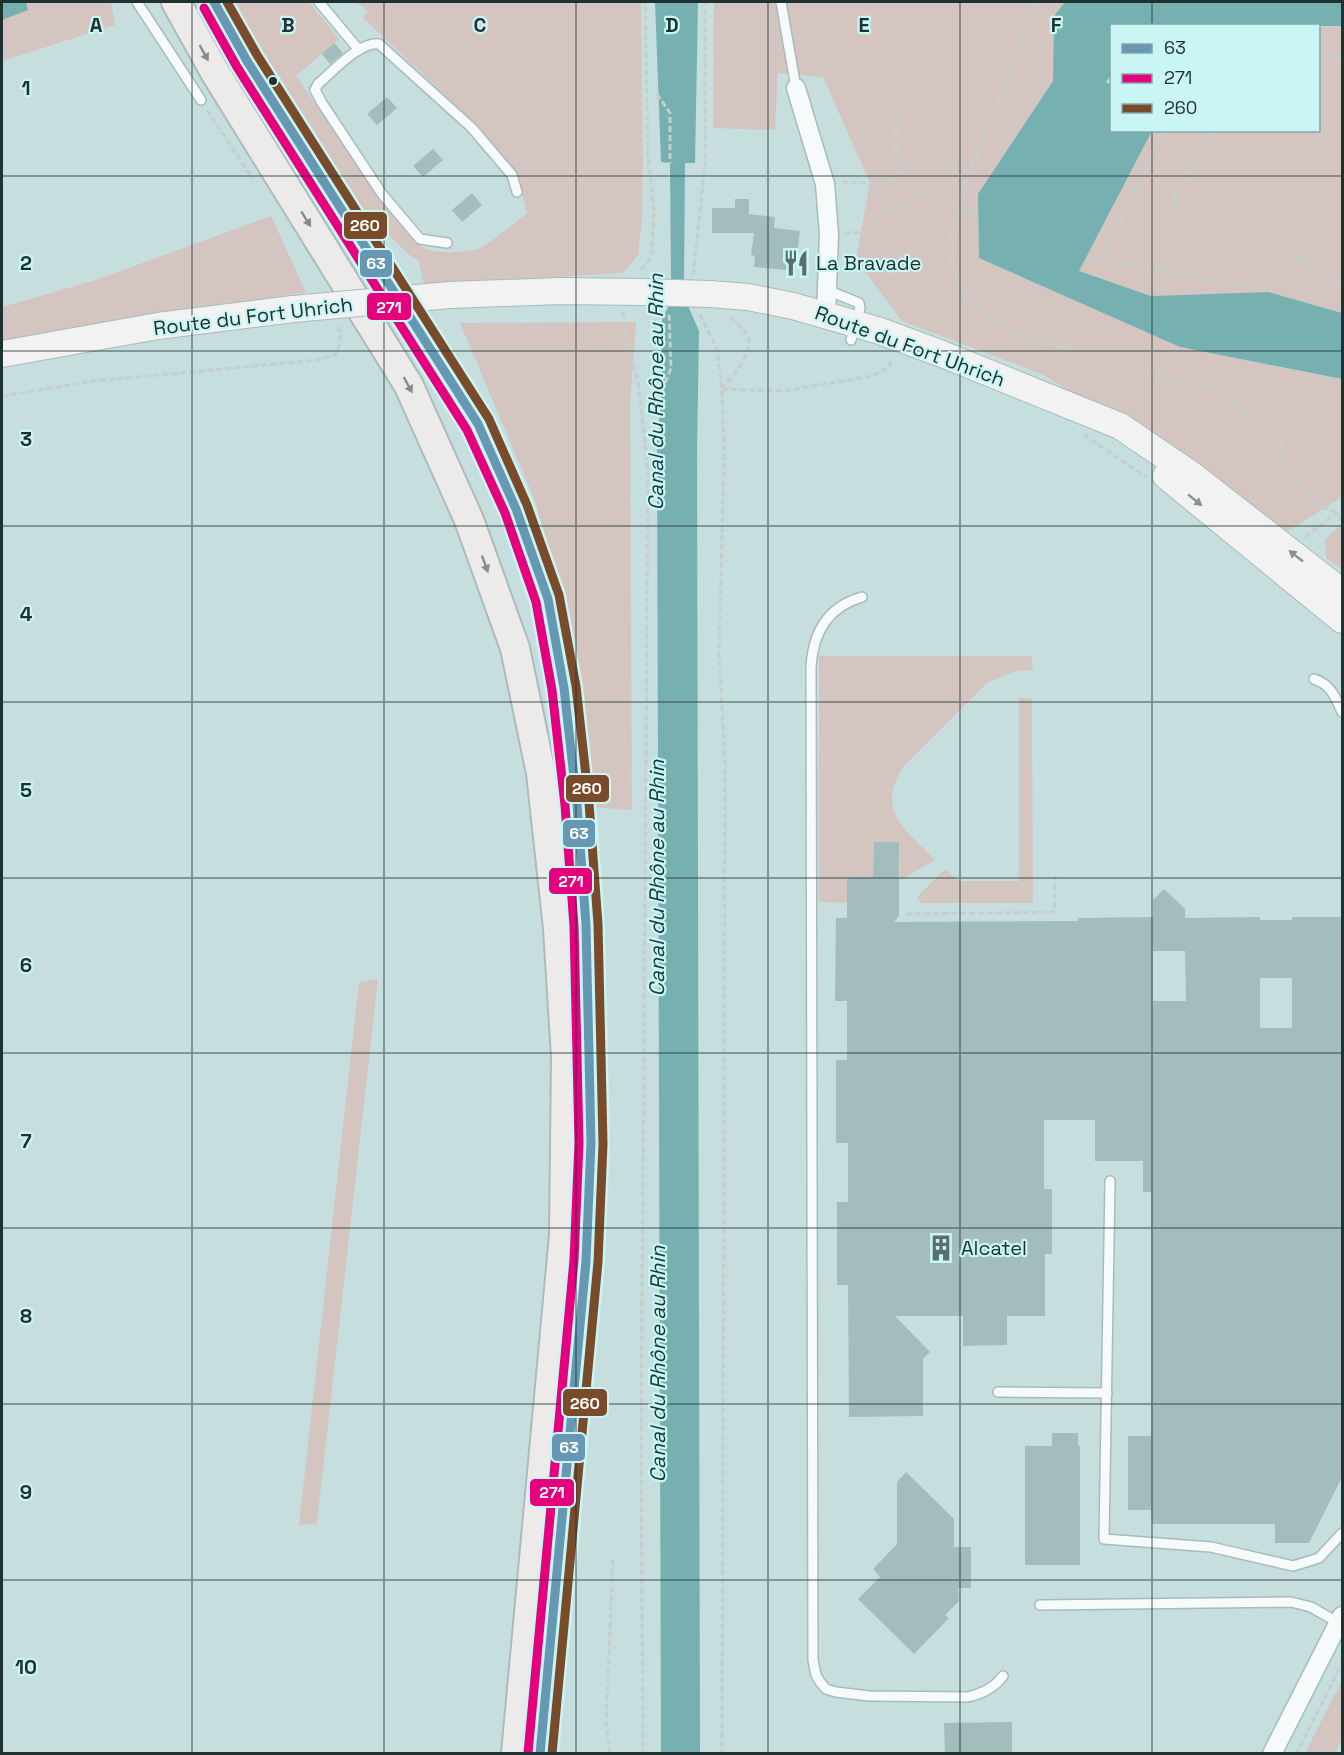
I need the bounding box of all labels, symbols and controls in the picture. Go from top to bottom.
text: A [90,12,103,38]
text: B [281,12,295,38]
text: C [474,12,487,38]
text: D [665,12,679,38]
text: E [858,12,870,38]
text: F [1051,12,1062,38]
legend [1110,24,1320,132]
text: 63 [1164,36,1186,59]
one-way arrow [199,45,209,62]
text: 271 [1164,66,1192,89]
text: 1 [21,75,31,101]
unlabelled marker [267,75,279,87]
text: 260 [1164,96,1197,119]
one-way arrow [300,211,311,227]
line badge: 260 [343,211,388,240]
text: 260 [350,215,380,236]
restaurant icon: La Bravade [781,248,811,278]
line badge: 63 [359,249,393,278]
text: 2 [20,250,32,276]
place label: La Bravade [816,250,921,276]
text: 63 [366,253,386,274]
water label: Canal du Rhône au Rhin [642,272,669,510]
street label: Route du Fort Uhrich [152,291,354,341]
line badge: 271 [366,292,412,321]
text: 271 [376,297,402,318]
street label: Route du Fort Uhrich [811,300,1009,392]
one-way arrow [403,377,413,394]
text: 3 [20,426,32,452]
one-way arrow [1187,493,1202,505]
one-way arrow [1289,551,1304,563]
one-way arrow [480,556,490,574]
text: 4 [20,601,33,627]
water label: Canal du Rhône au Rhin [643,758,670,996]
line badge: 260 [565,774,610,803]
text: 5 [20,777,32,803]
text: 260 [572,778,602,799]
line badge: 63 [562,819,596,848]
text: 63 [569,823,589,844]
line badge: 271 [548,867,593,895]
text: 271 [558,871,584,892]
text: 6 [20,952,32,978]
text: 7 [20,1128,32,1154]
building icon: Alcatel [926,1233,956,1263]
place label: Alcatel [961,1235,1027,1261]
water label: Canal du Rhône au Rhin [644,1244,671,1482]
text: 8 [20,1303,32,1329]
line badge: 260 [562,1388,608,1417]
text: 260 [570,1393,600,1414]
line badge: 63 [551,1433,586,1462]
text: 63 [559,1437,579,1458]
line badge: 271 [529,1478,575,1507]
text: 9 [20,1479,32,1505]
text: 271 [539,1482,565,1503]
text: 10 [15,1654,37,1680]

